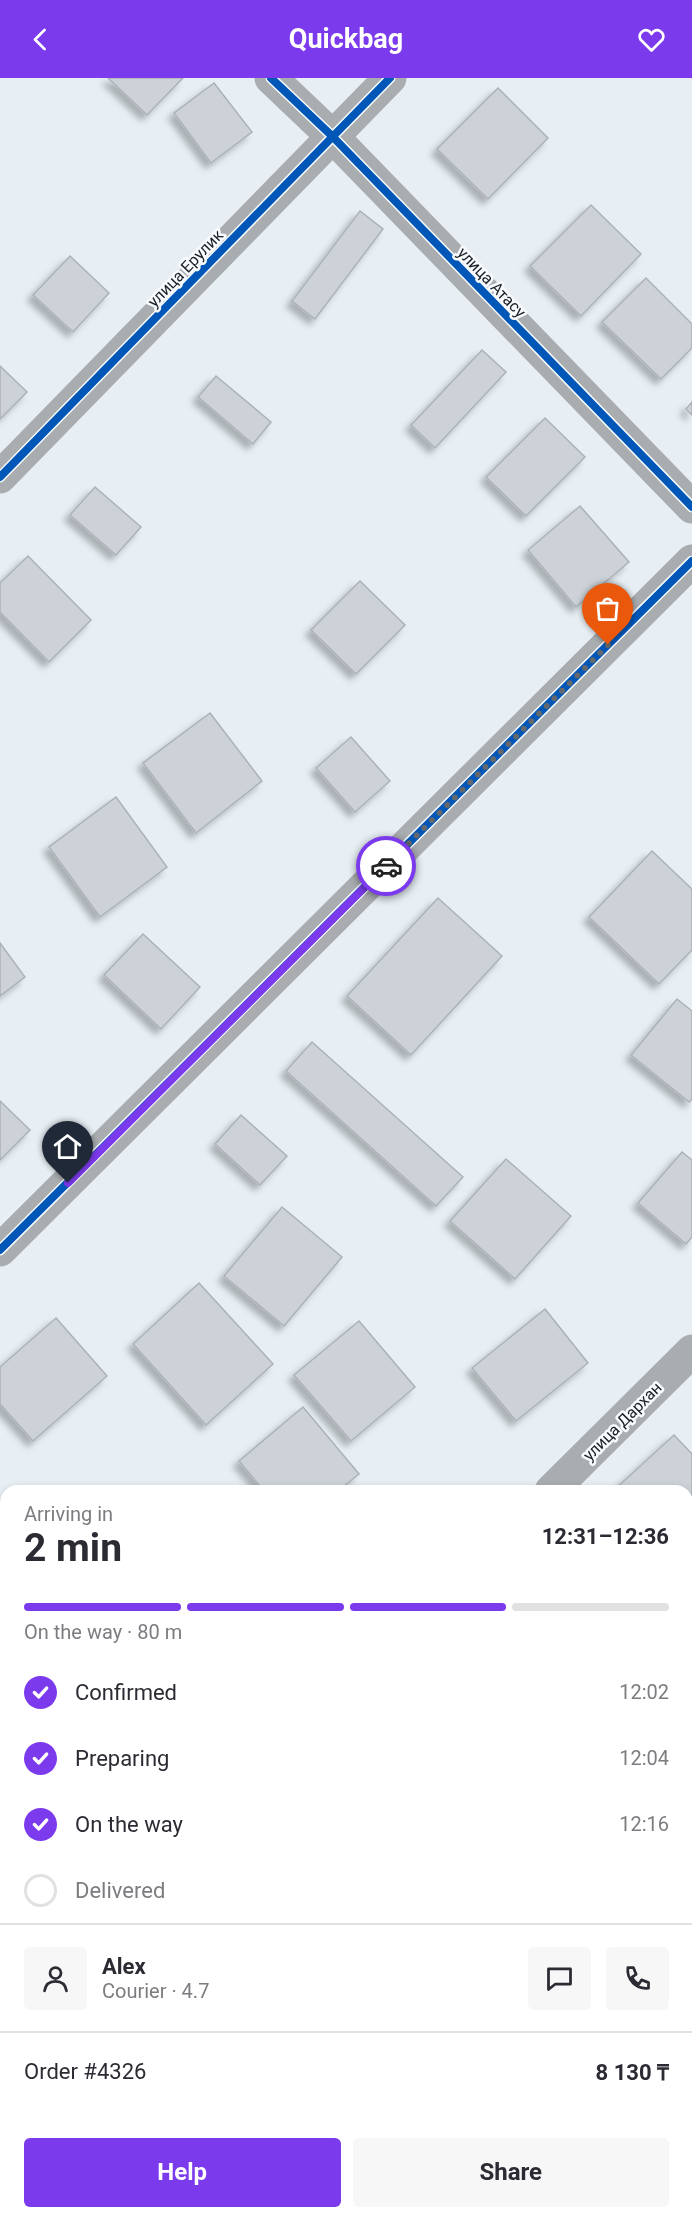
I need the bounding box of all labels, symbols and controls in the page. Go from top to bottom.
icon: back [24,23,57,56]
text: Quickbag [289,23,403,55]
icon: heart [635,23,668,56]
street label: улица Ерулик [144,225,227,311]
street label: улица Атасу [454,243,530,322]
pin [582,583,633,645]
icon: bag [591,592,624,625]
courier [356,836,416,896]
icon: car [370,850,403,883]
pin [42,1121,93,1183]
icon: home [51,1130,84,1163]
street label: улица Дархан [579,1378,666,1465]
text: Arriving in [24,1502,113,1526]
text: 12:31–12:36 [542,1524,669,1549]
text: 2 min [24,1525,122,1571]
text: On the way · 80 m [24,1620,182,1644]
icon: check [24,1676,57,1709]
text: Confirmed [75,1680,177,1705]
text: 12:02 [619,1680,669,1704]
icon: check [24,1742,57,1775]
text: Preparing [75,1746,169,1771]
text: 12:04 [619,1746,669,1770]
icon: check [24,1808,57,1841]
text: On the way [75,1812,183,1837]
text: 12:16 [619,1812,669,1836]
text: Delivered [75,1878,165,1903]
button: person [24,1947,87,2010]
button: chat [528,1947,591,2010]
button: phone [606,1947,669,2010]
text: Alex [102,1954,146,1979]
text: Courier · 4.7 [102,1979,209,2003]
text: Order #4326 [24,2059,146,2084]
text: 8 130 ₸ [596,2060,669,2085]
button: Help [24,2138,341,2207]
button: Share [353,2138,669,2207]

